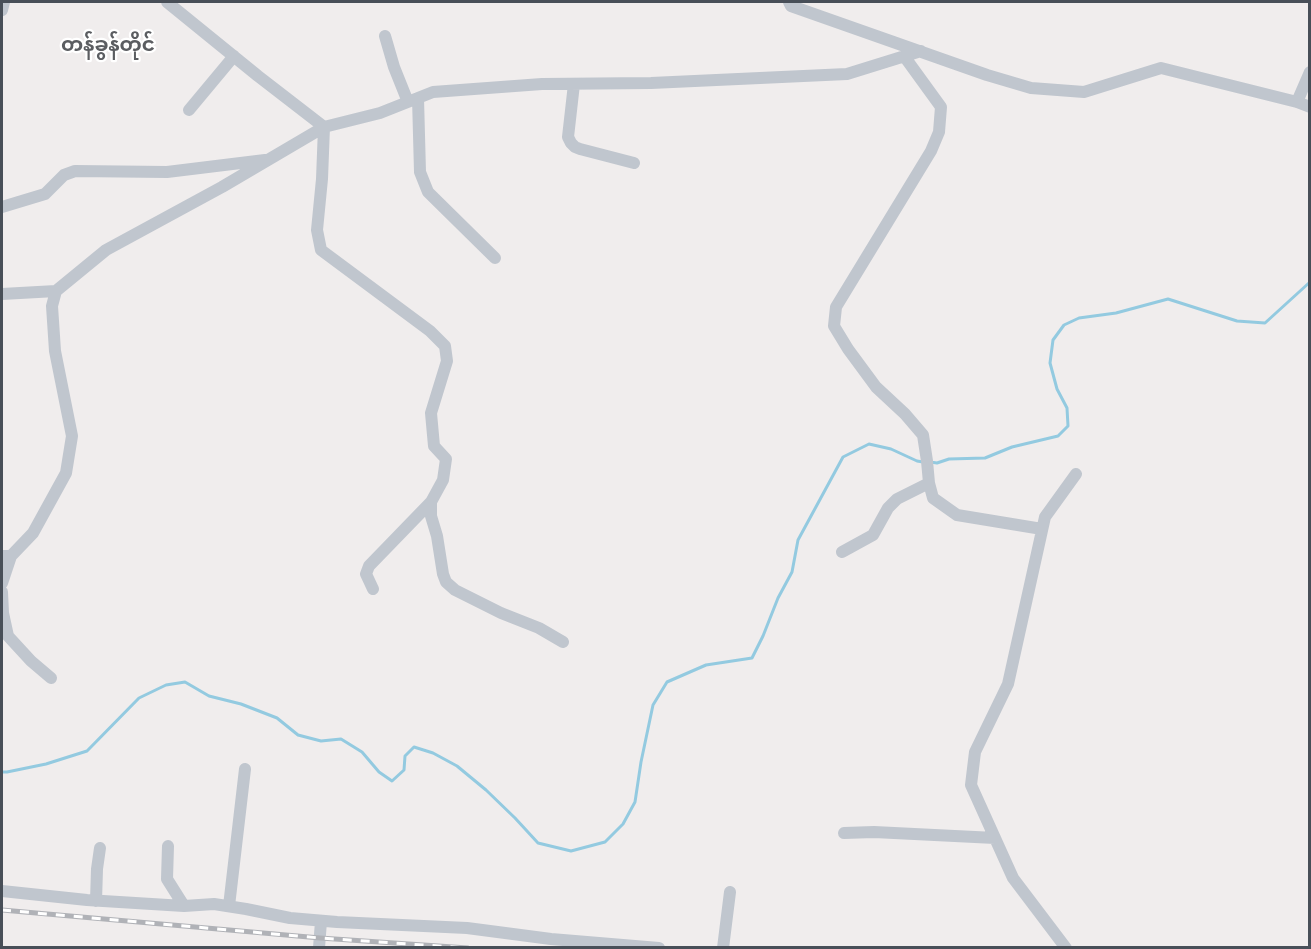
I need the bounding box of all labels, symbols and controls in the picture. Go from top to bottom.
district label: တန်ခွန်တိုင် [61,34,155,58]

